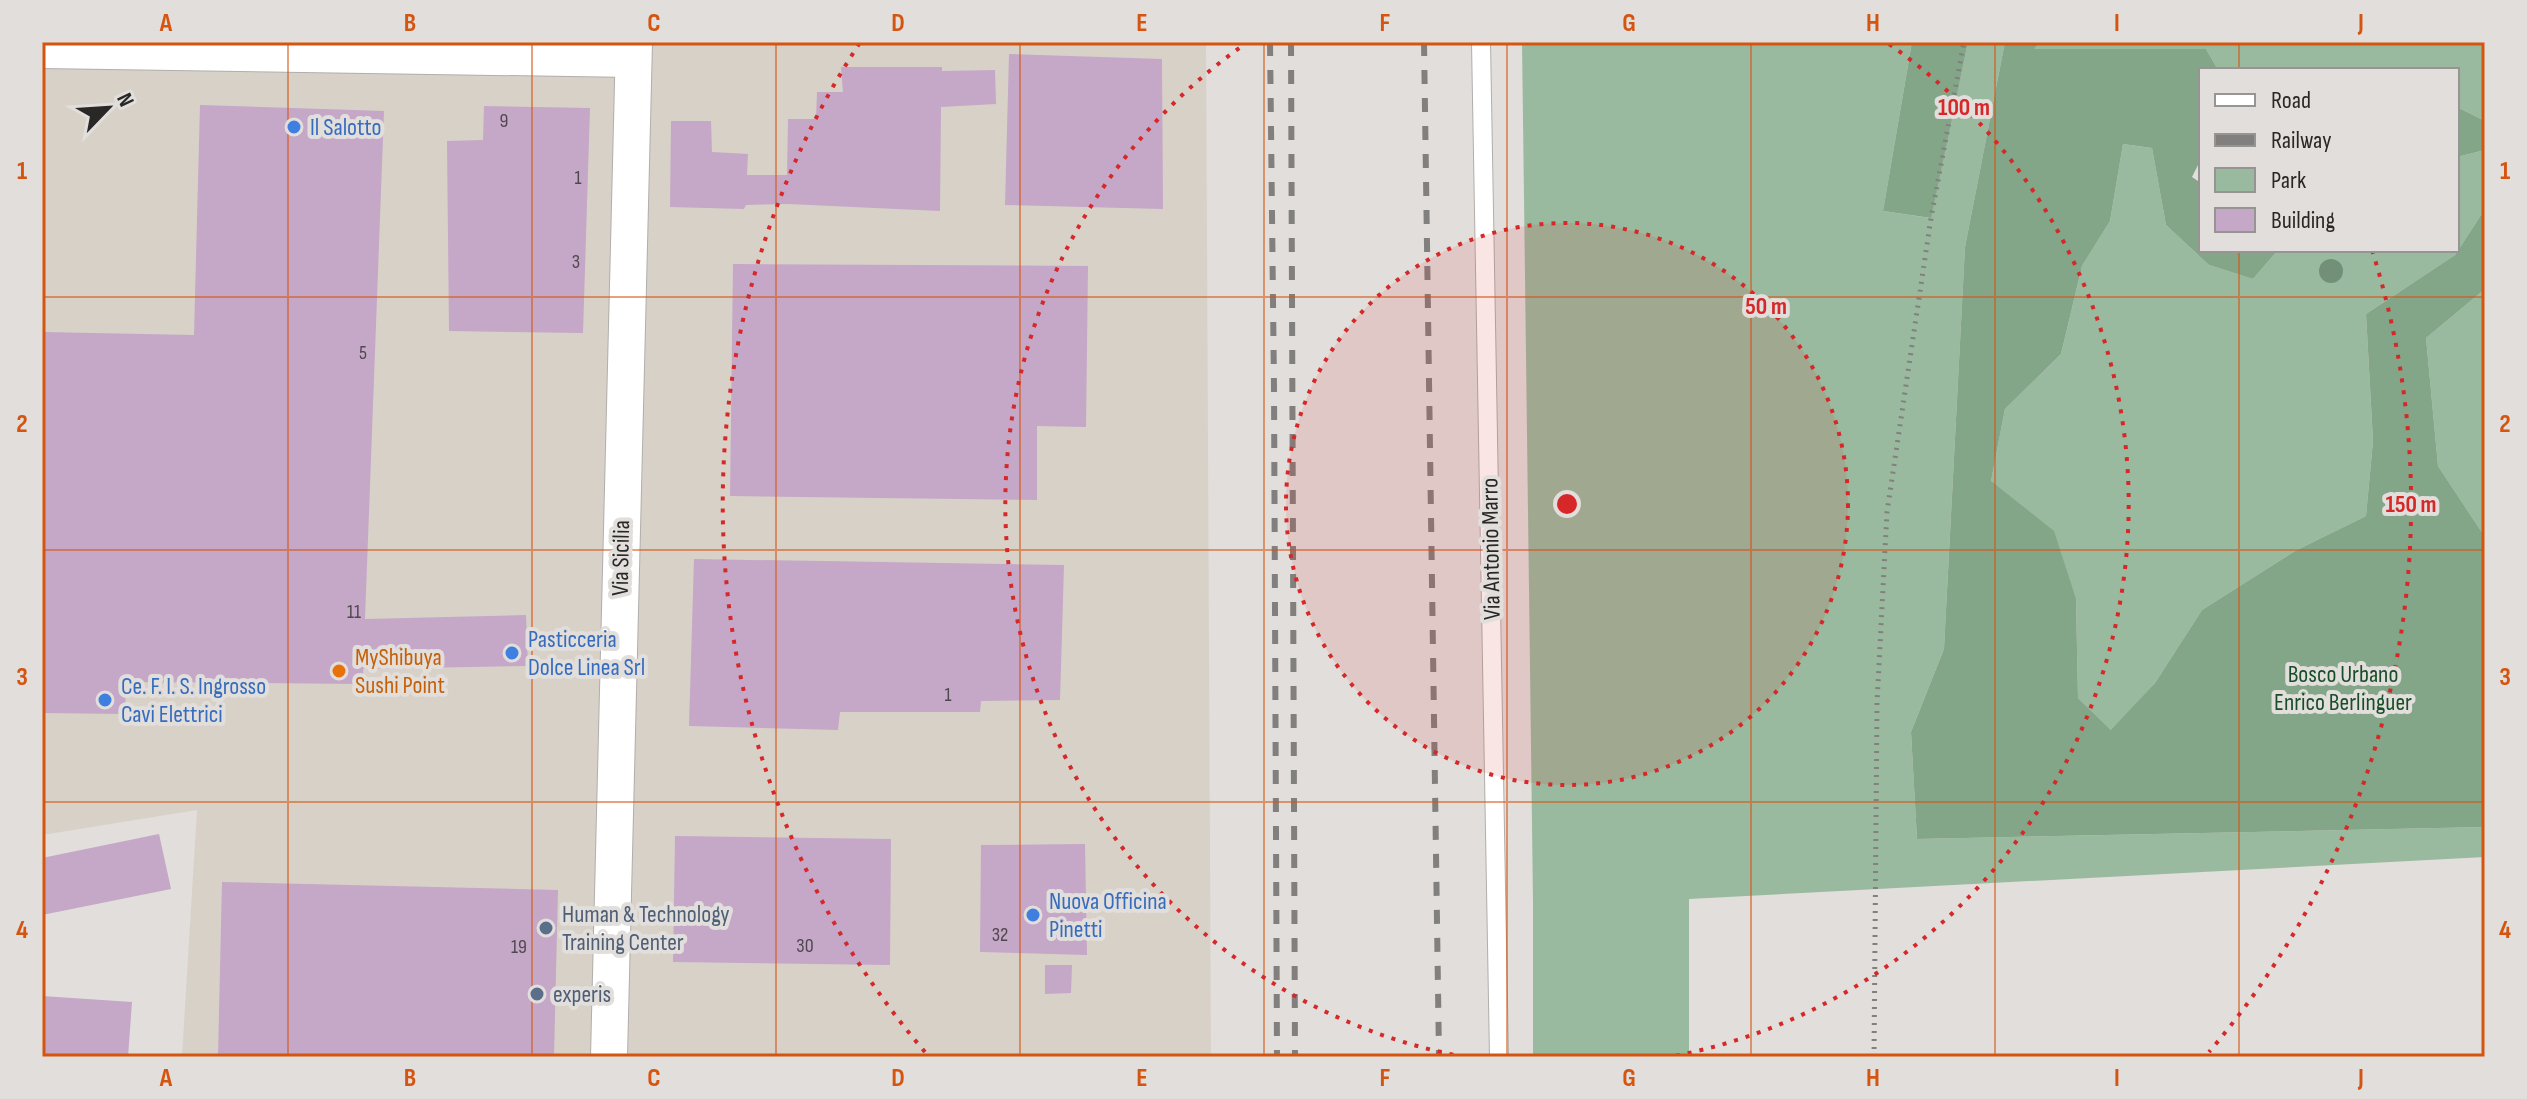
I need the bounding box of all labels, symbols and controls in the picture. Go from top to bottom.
text: A [159,8,173,39]
text: B [404,8,416,39]
text: C [647,8,661,39]
text: D [891,8,905,39]
text: E [1136,8,1148,39]
text: F [1380,8,1391,39]
text: G [1622,8,1636,39]
text: H [1866,8,1880,39]
text: I [2114,8,2120,39]
text: J [2357,8,2364,39]
north arrow [68,68,148,148]
legend [2199,68,2459,252]
text: Road [2271,86,2311,115]
text: N [110,89,139,111]
text: 100 m [1938,93,1990,122]
house number: 9 [500,109,508,133]
place label: Il Salotto [310,113,381,142]
marker: Il Salotto [285,118,303,136]
text: Railway [2271,126,2331,155]
text: 1 [17,156,27,187]
text: 1 [2500,156,2510,187]
house number: 1 [575,166,582,190]
text: Park [2271,166,2306,195]
text: Building [2271,206,2335,235]
house number: 3 [572,250,580,274]
text: 50 m [1745,292,1787,321]
house number: 5 [359,341,367,365]
text: 2 [16,409,28,440]
text: 2 [2499,409,2511,440]
street label: Via Antonio Marro [1475,478,1507,620]
centre of rings [1553,490,1581,518]
text: 150 m [2385,490,2437,519]
street label: Via Sicilia [606,520,636,596]
house number: 11 [347,600,361,624]
place label: Pasticceria Dolce Linea Srl [528,625,645,682]
place label: MyShibuya Sushi Point [355,643,445,700]
marker: Pasticceria Dolce Linea Srl [503,644,521,662]
park label: Bosco Urbano Enrico Berlinguer [2274,660,2412,717]
text: 3 [16,662,28,693]
marker: MyShibuya Sushi Point [330,662,348,680]
text: 3 [2499,662,2511,693]
place label: Ce. F. I. S. Ingrosso Cavi Elettrici [121,672,266,729]
house number: 1 [945,683,952,707]
marker: Ce. F. I. S. Ingrosso Cavi Elettrici [96,691,114,709]
place label: Nuova Officina Pinetti [1049,887,1167,944]
place label: Human & Technology Training Center [562,900,730,957]
marker: Nuova Officina Pinetti [1024,906,1042,924]
text: 4 [16,915,28,946]
text: 4 [2499,915,2511,946]
marker: Human & Technology Training Center [537,919,555,937]
house number: 32 [992,923,1008,947]
house number: 30 [796,934,814,958]
house number: 19 [511,935,527,959]
place label: experis [553,980,611,1009]
marker: experis [528,985,546,1003]
text: A [159,1063,173,1094]
text: B [404,1063,416,1094]
text: C [647,1063,661,1094]
text: D [891,1063,905,1094]
text: E [1136,1063,1148,1094]
text: F [1380,1063,1391,1094]
text: G [1622,1063,1636,1094]
text: H [1866,1063,1880,1094]
text: I [2114,1063,2120,1094]
text: J [2357,1063,2364,1094]

